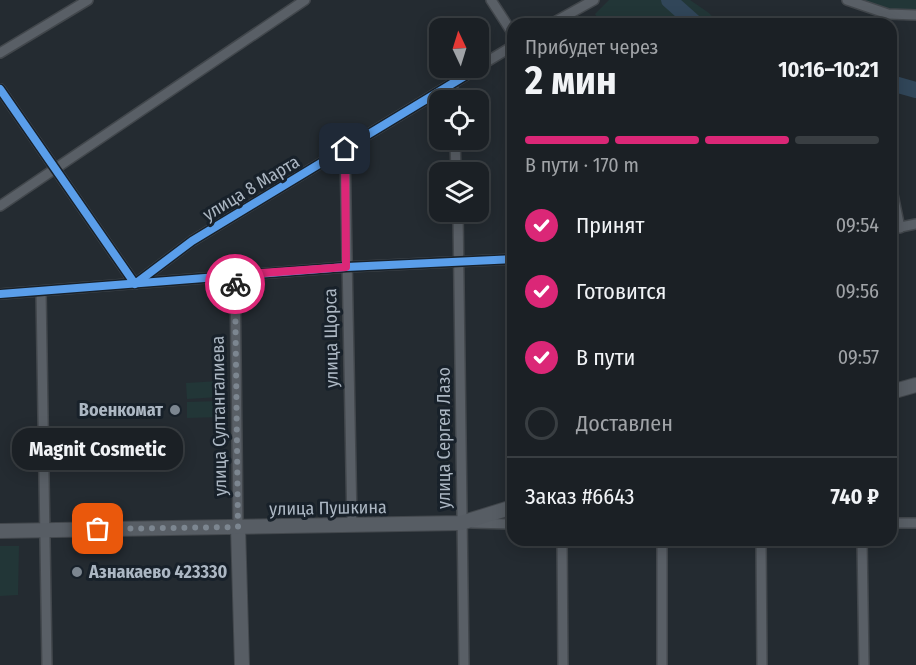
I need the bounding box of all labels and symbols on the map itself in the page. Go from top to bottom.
north arrow [429,18,489,78]
pin [319,123,370,174]
street label: улица 8 Марта [199,150,303,225]
courier [205,254,265,314]
street label: улица Щорса [319,288,343,388]
street label: улица Султангалиева [207,335,231,496]
street label: улица Сергея Лазо [433,367,455,509]
place label: Военкомат [79,399,163,421]
marker: Военкомат [168,403,182,417]
callout: Magnit Cosmetic [12,427,184,469]
street label: улица Пушкина [269,496,387,520]
pin [72,503,123,554]
place label: Азнакаево 423330 [88,561,227,583]
marker: Азнакаево 423330 [70,565,84,579]

